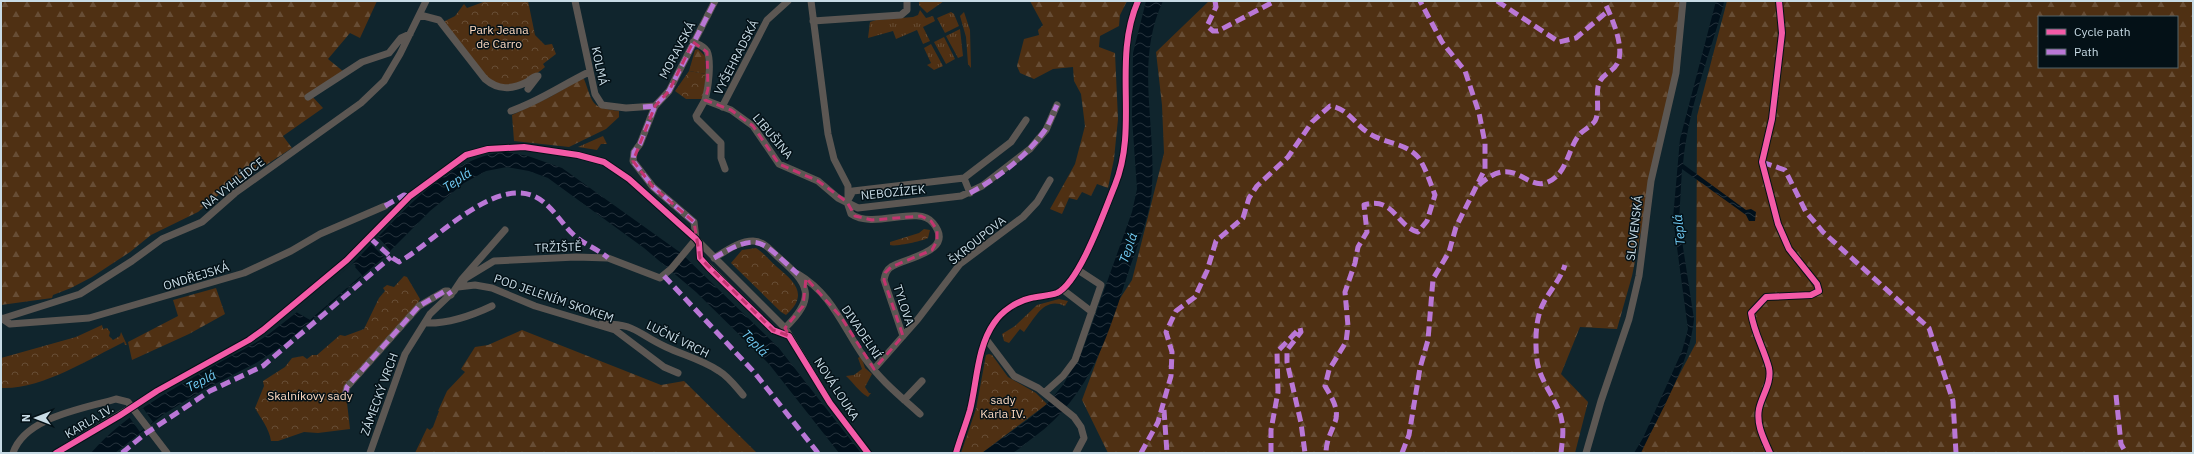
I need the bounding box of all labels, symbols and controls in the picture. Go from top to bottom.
legend [2038,16,2178,68]
street label: VYŠEHRADSKÁ [711,17,762,97]
street label: MORAVSKÁ [656,19,698,81]
park label: Park Jeana de Carro [469,22,529,51]
text: Cycle path [2074,24,2131,39]
text: Path [2074,44,2099,59]
street label: KOLMÁ [589,45,611,87]
street label: LIBUŠINA [750,110,797,162]
street label: NA VYHLÍDCE [199,154,267,212]
water label: Teplá [439,164,475,196]
street label: NEBOZÍZEK [860,181,926,203]
street label: SLOVENSKÁ [1623,194,1646,262]
street label: ŠKROUPOVA [946,212,1009,268]
water label: Teplá [1669,213,1689,247]
water label: Teplá [1115,230,1141,266]
street label: TRŽIŠTĚ [534,239,582,255]
street label: ONDŘEJSKÁ [161,259,231,293]
street label: POD JELENÍM SKOKEM [492,270,616,326]
street label: TYLOVA [890,282,918,328]
street label: DIVADELNÍ [839,302,886,362]
street label: LUČNÍ VRCH [644,317,712,361]
water label: Teplá [738,326,772,360]
street label: ZÁMECKÝ VRCH [357,351,401,437]
street label: NOVÁ LOUKA [811,355,863,423]
water label: Teplá [183,366,219,396]
park label: Skalníkovy sady [267,388,353,403]
park label: sady Karla IV. [980,392,1026,421]
north arrow [16,398,56,438]
street label: KARLA IV. [62,401,116,441]
text: N [19,414,33,422]

